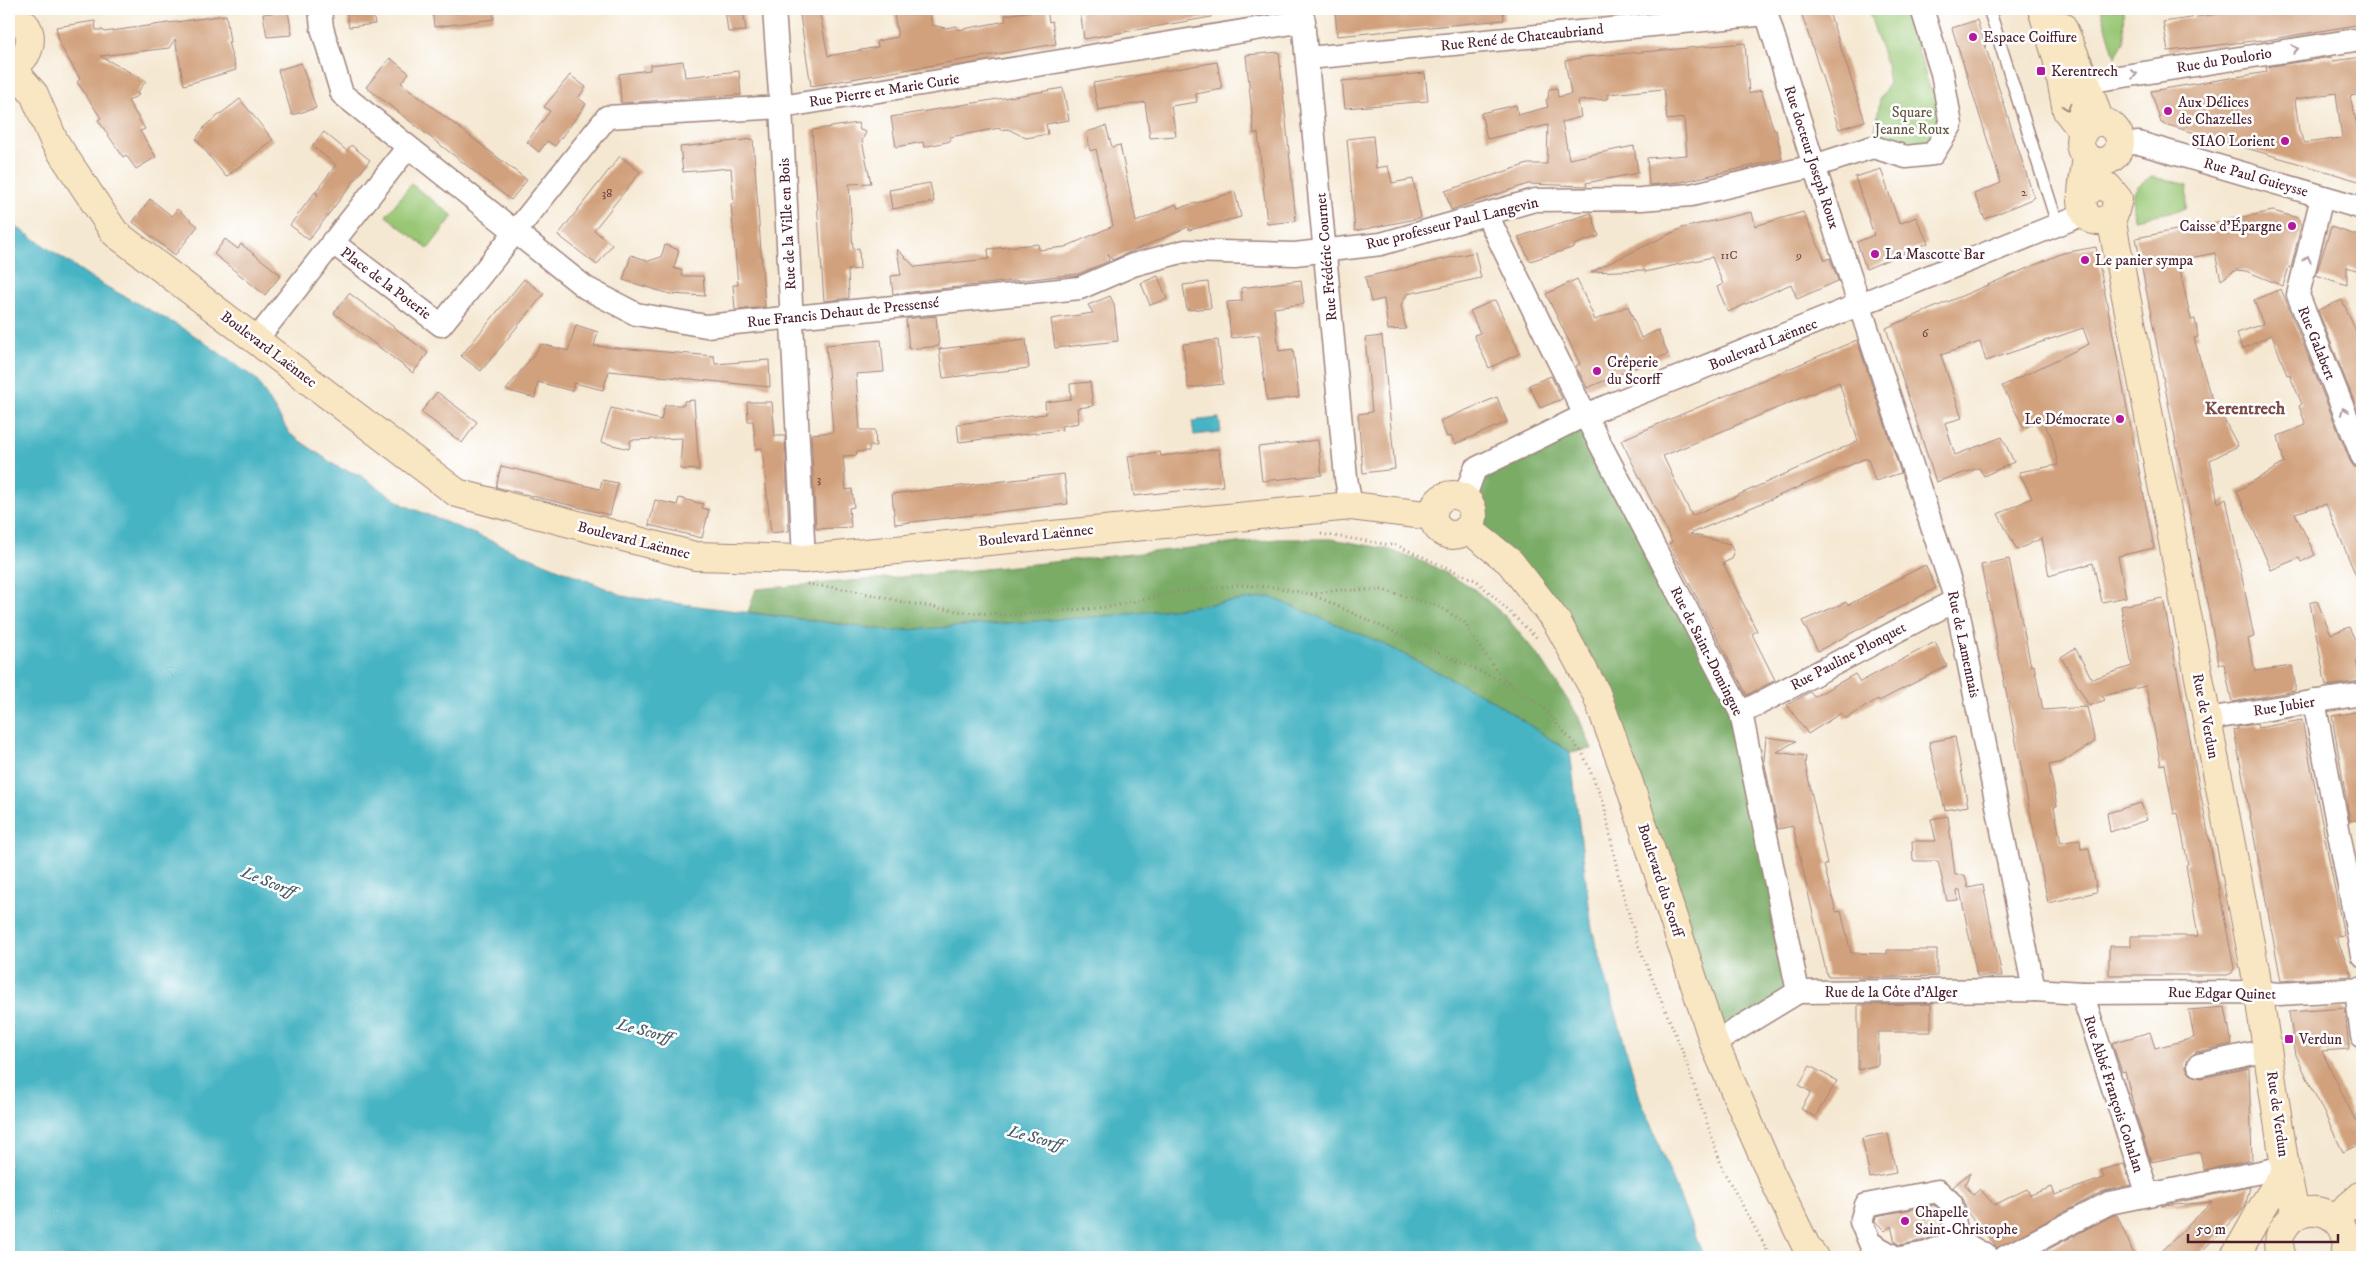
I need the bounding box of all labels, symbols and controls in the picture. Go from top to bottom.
street label: Rue René de Chateaubriand [1440,19,1605,56]
place label: Espace Coiffure [1983,28,2077,47]
marker: Espace Coiffure [1967,31,1979,43]
street label: Rue du Poulorio [2175,44,2273,77]
one-way arrow [2291,45,2299,55]
place label: Kerentrech [2051,62,2118,81]
marker: Kerentrech [2035,65,2047,77]
street label: Rue Pierre et Marie Curie [807,69,961,112]
one-way arrow [2130,70,2139,80]
street label: Rue docteur Joseph Roux [1779,83,1844,232]
place label: Aux Délices de Chazelles [2178,93,2252,129]
one-way arrow [2061,102,2071,110]
park label: Square Jeanne Roux [1872,103,1950,139]
marker: Aux Délices de Chazelles [2162,105,2174,117]
place label: SIAO Lorient [2191,132,2275,151]
marker: SIAO Lorient [2279,135,2291,147]
street label: Rue Paul Guieysse [2201,153,2310,201]
street label: Rue de la Ville en Bois [775,157,800,290]
house number: 2 [2021,185,2027,200]
house number: 38 [602,186,612,201]
street label: Rue Frédéric Cournet [1311,192,1342,322]
street label: Rue professeur Paul Langevin [1364,193,1540,254]
place label: Caisse d'Épargne [2180,217,2282,236]
marker: Caisse d'Épargne [2286,220,2298,232]
street label: Place de la Poterie [337,243,435,324]
place label: La Mascotte Bar [1885,245,1985,264]
house number: 11C [1721,248,1737,263]
house number: 9 [1795,248,1802,263]
marker: La Mascotte Bar [1869,248,1881,260]
place label: Le panier sympa [2095,251,2194,270]
marker: Le panier sympa [2079,254,2091,266]
one-way arrow [2301,254,2312,263]
street label: Rue Francis Dehaut de Pressensé [746,293,941,332]
street label: Rue Galabert [2293,303,2340,383]
street label: Boulevard Laënnec [217,307,321,392]
street label: Boulevard Laënnec [1706,314,1821,375]
house number: 6 [1922,326,1929,341]
place label: Crêperie du Scorff [1607,353,1663,389]
marker: Crêperie du Scorff [1591,365,1603,377]
district label: Kerentrech [2205,398,2286,420]
one-way arrow [2340,407,2350,416]
place label: Le Démocrate [2024,410,2110,429]
marker: Le Démocrate [2114,413,2126,425]
house number: 3 [817,472,821,487]
street label: Boulevard Laënnec [576,517,693,564]
street label: Boulevard Laënnec [978,520,1095,551]
street label: Rue de Saint-Domingue [1666,583,1747,719]
street label: Rue de Lamennais [1943,589,1984,699]
street label: Rue Pauline Plonquet [1787,618,1910,695]
street label: Rue de Verdun [2188,672,2223,761]
street label: Rue Jubier [2252,692,2317,721]
street label: Boulevard du Scorff [1633,821,1689,941]
water label: Le Scorff [238,862,302,903]
street label: Rue de la Côte d'Alger [1824,983,1958,1002]
street label: Rue Edgar Quinet [2168,983,2276,1004]
street label: Rue Abbé François Cohalan [2079,1013,2148,1175]
water label: Le Scorff [614,1014,678,1049]
place label: Verdun [2298,1030,2342,1049]
marker: Verdun [2283,1033,2295,1045]
street label: Rue de Verdun [2262,1070,2293,1158]
water label: Le Scorff [1005,1121,1069,1156]
place label: Chapelle Saint-Christophe [1915,1203,2018,1239]
scale bar [2188,1211,2338,1243]
marker: Chapelle Saint-Christophe [1899,1215,1911,1227]
text: 50 m [2196,1220,2226,1239]

